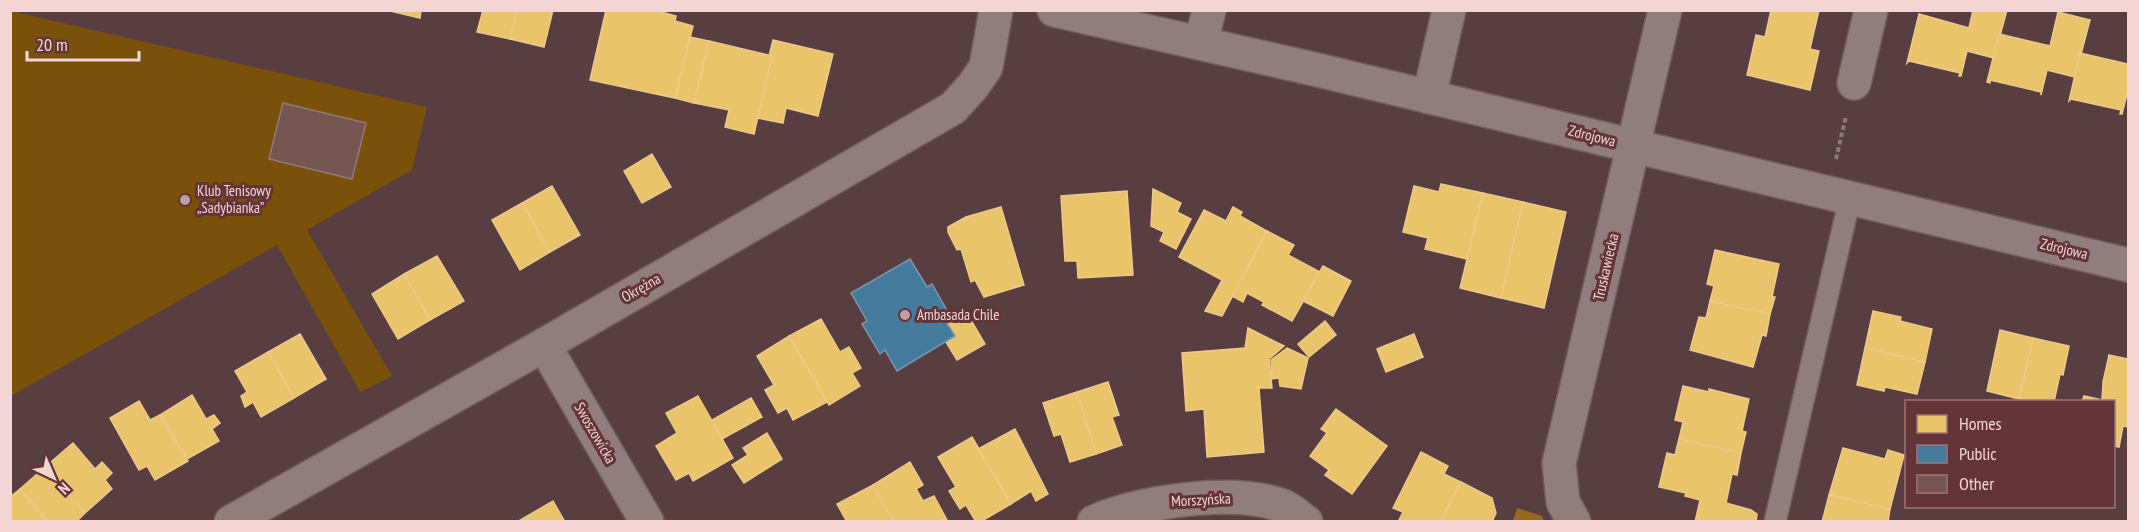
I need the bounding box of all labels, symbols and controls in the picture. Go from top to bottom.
scale bar [27,24,140,62]
text: 20 m [36,33,68,56]
street label: Zdrojowa [1566,120,1618,151]
place label: Klub Tenisowy „Sadybianka” [197,181,271,217]
marker: Klub Tenisowy „Sadybianka” [178,193,192,207]
street label: Truskawiecka [1589,231,1622,302]
street label: Zdrojowa [2039,234,2090,263]
street label: Okrężna [618,269,664,306]
place label: Ambasada Chile [917,305,1000,324]
marker: Ambasada Chile [898,308,912,322]
street label: Swoszowicka [570,399,621,467]
legend [1905,400,2115,508]
text: Homes [1959,412,2002,435]
text: Public [1959,442,1997,465]
north arrow [24,448,84,508]
text: Other [1959,472,1994,495]
text: N [54,479,74,499]
street label: Morszyńska [1171,488,1231,511]

